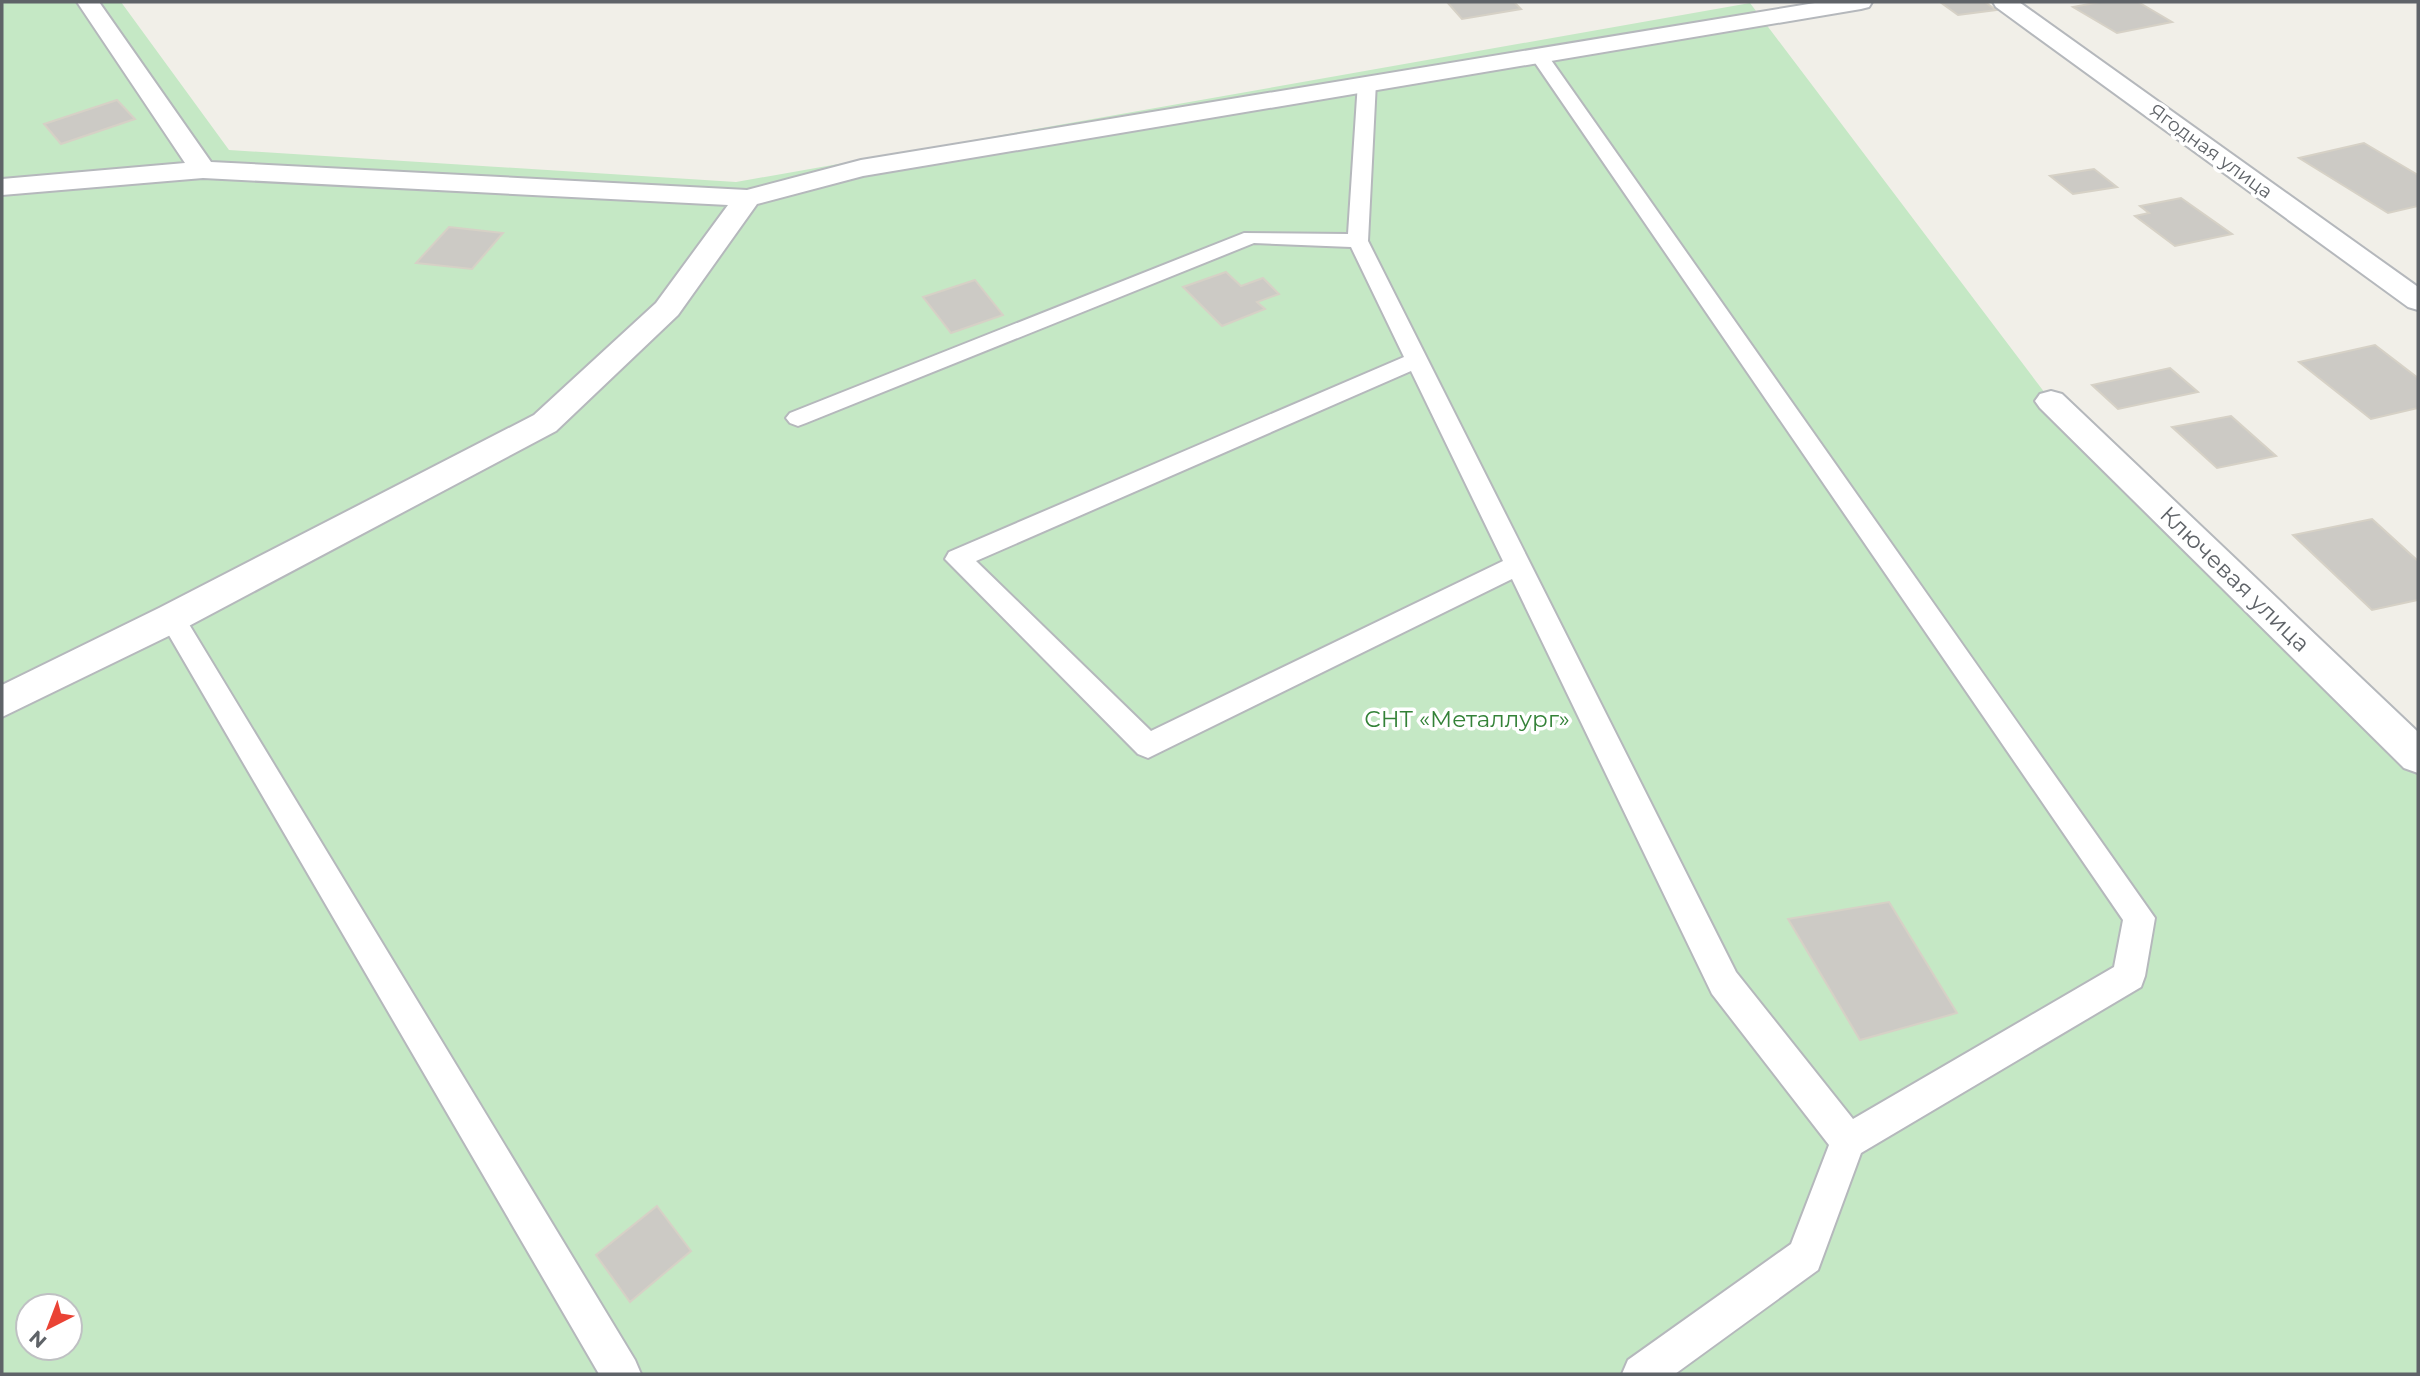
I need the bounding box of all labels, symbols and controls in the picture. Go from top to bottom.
street label: Ягодная улица [2145,99,2277,203]
street label: Ключевая улица [2154,500,2316,658]
park label: СНТ «Металлург» [1364,705,1570,733]
north arrow [14,1292,84,1362]
text: N [25,1326,51,1353]

